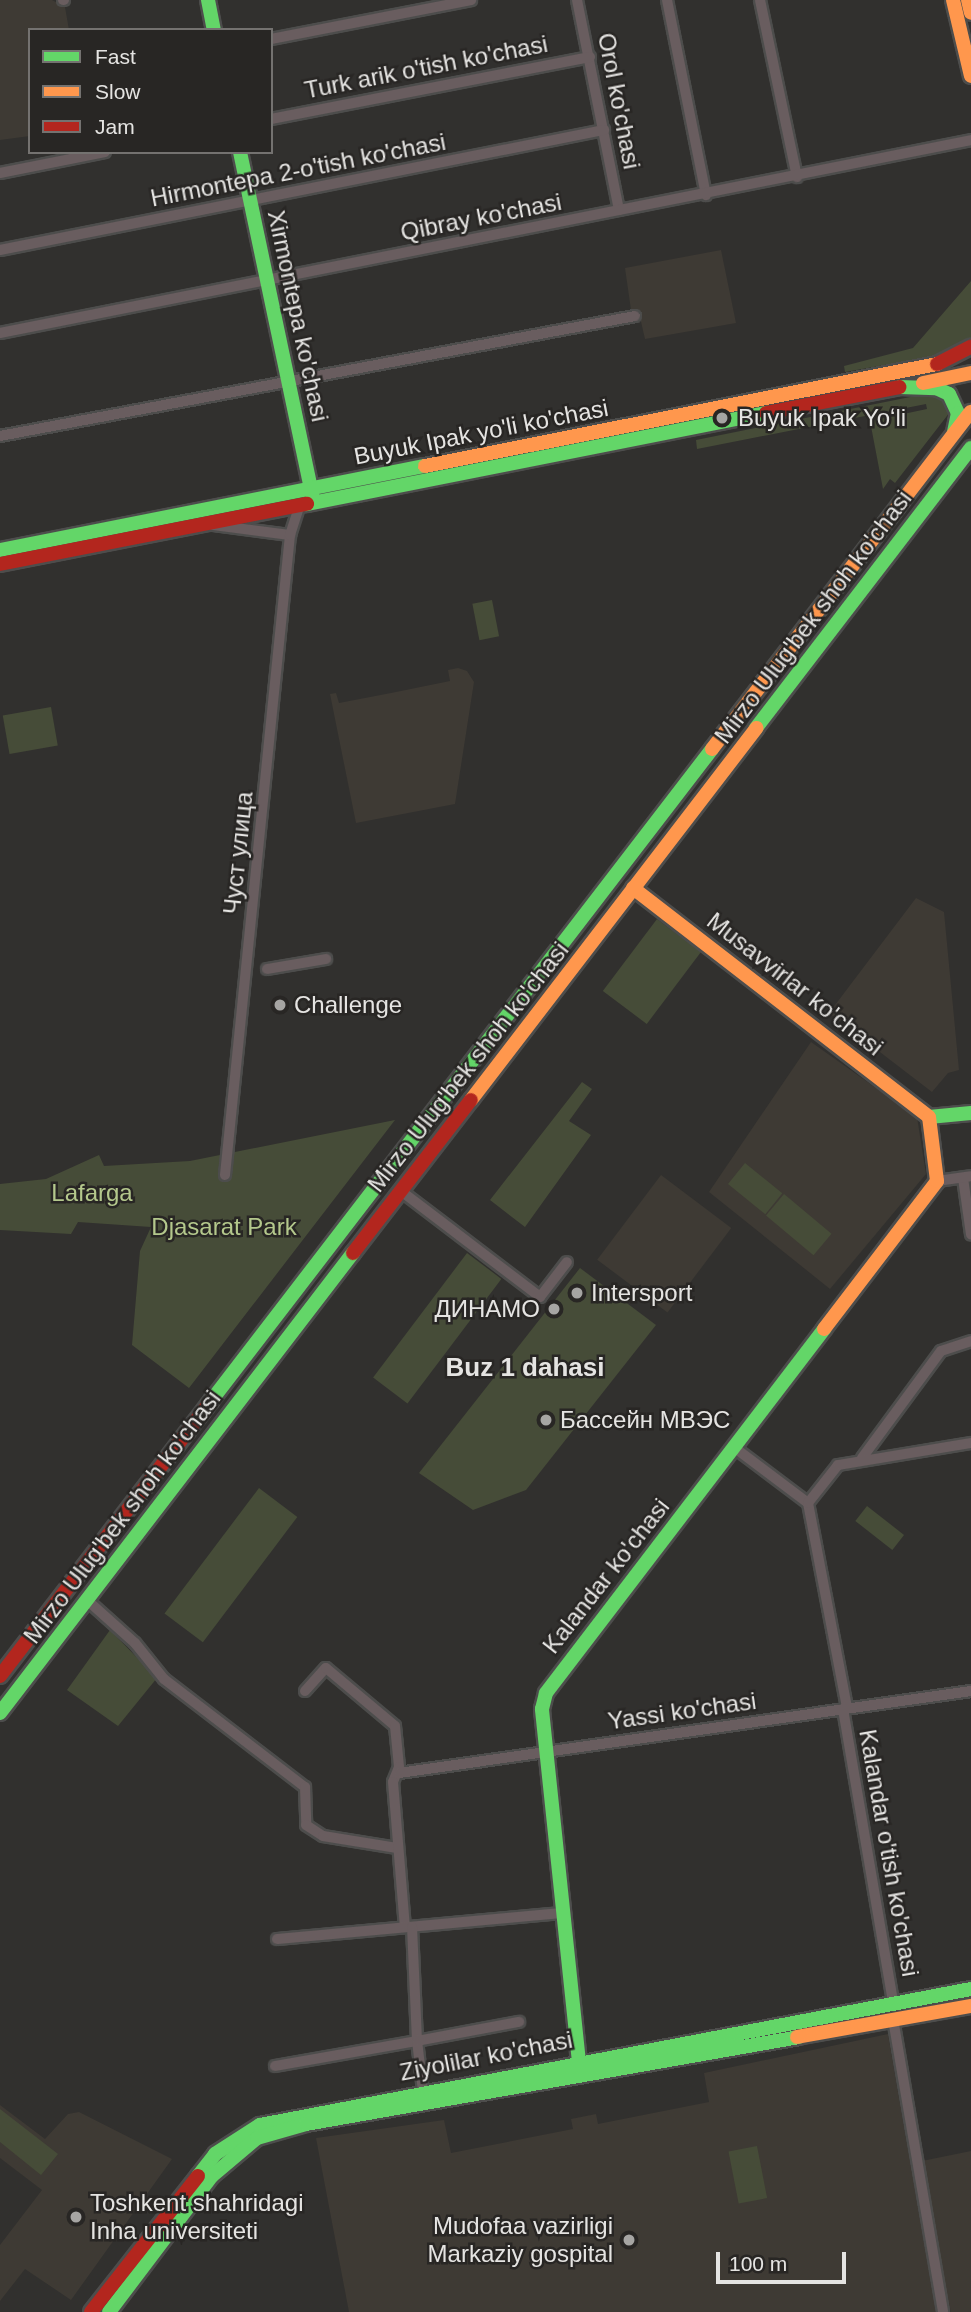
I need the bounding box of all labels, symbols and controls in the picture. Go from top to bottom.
legend [28,28,273,154]
street label: Turk arik o'tish ko'chasi [302,29,550,105]
street label: Orol ko'chasi [592,31,646,171]
text: Fast [95,45,136,68]
text: Slow [95,80,141,103]
text: Jam [95,115,135,138]
street label: Hirmontepa 2-o'tish ko'chasi [148,127,448,213]
street label: Qibray ko'chasi [398,187,564,247]
street label: Xirmontepa ko'chasi [262,208,334,424]
street label: Buyuk Ipak yo'li ko'chasi [351,393,611,471]
place label: Buyuk Ipak Yoʻli [738,404,907,432]
marker: Buyuk Ipak Yoʻli [712,408,732,428]
street label: Mirzo Ulug'bek shoh ko'chasi [708,485,918,749]
street label: Чуст улица [217,790,259,916]
street label: Musavvirlar ko'chasi [701,906,889,1062]
street label: Mirzo Ulug'bek shoh ko'chasi [361,936,575,1198]
place label: Challenge [294,991,402,1019]
marker: Challenge [272,997,288,1013]
park label: Lafarga [51,1179,133,1207]
park label: Djasarat Park [151,1213,297,1241]
place label: Intersport [591,1279,692,1307]
marker: Intersport [569,1285,585,1301]
place label: ДИНАМО [434,1295,540,1323]
marker: ДИНАМО [546,1301,562,1317]
district label: Buz 1 dahasi [446,1352,604,1384]
street label: Mirzo Ulug'bek shoh ko'chasi [17,1385,227,1649]
place label: Бассейн МВЭС [560,1406,730,1434]
marker: Бассейн МВЭС [538,1412,554,1428]
street label: Kalandar ko'chasi [537,1493,675,1659]
street label: Yassi ko'chasi [606,1686,758,1736]
street label: Kalandar o'tish ko'chasi [853,1727,925,1979]
street label: Ziyolilar ko'chasi [397,2025,575,2087]
place label: Toshkent shahridagi Inha universiteti [90,2189,303,2245]
marker: Toshkent shahridagi Inha universiteti [68,2209,84,2225]
place label: Mudofaa vazirligi Markaziy gospital [428,2212,613,2268]
marker: Mudofaa vazirligi Markaziy gospital [619,2230,639,2250]
scale bar [719,2238,848,2282]
text: 100 m [729,2252,787,2275]

